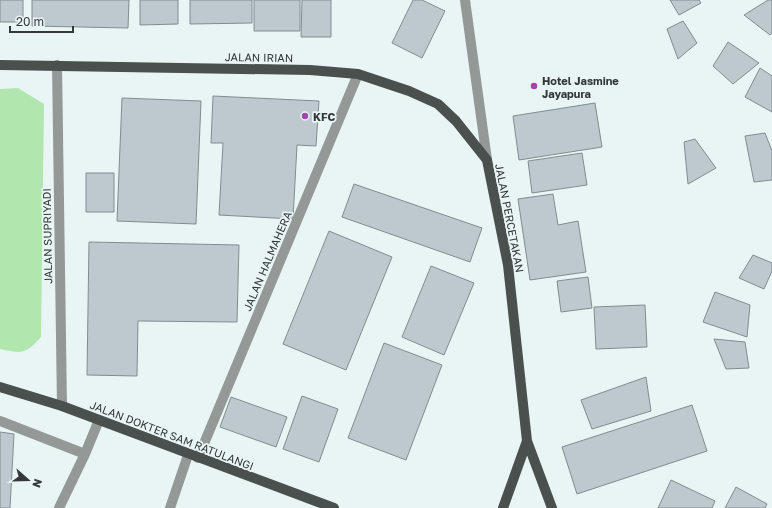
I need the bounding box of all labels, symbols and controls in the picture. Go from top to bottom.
scale bar [10,8,73,34]
text: 20 m [16,14,44,29]
street label: JALAN IRIAN [225,50,293,64]
place label: Hotel Jasmine Jayapura [542,74,619,100]
marker: Hotel Jasmine Jayapura [529,81,539,91]
place label: KFC [313,110,336,123]
marker: KFC [300,111,310,121]
street label: JALAN PERCETAKAN [493,162,527,274]
street label: JALAN SUPRIYADI [40,188,54,284]
street label: JALAN HALMAHERA [240,209,294,313]
street label: JALAN DOKTER SAM RATULANGI [88,398,256,472]
north arrow [8,460,48,500]
text: N [30,477,45,490]

